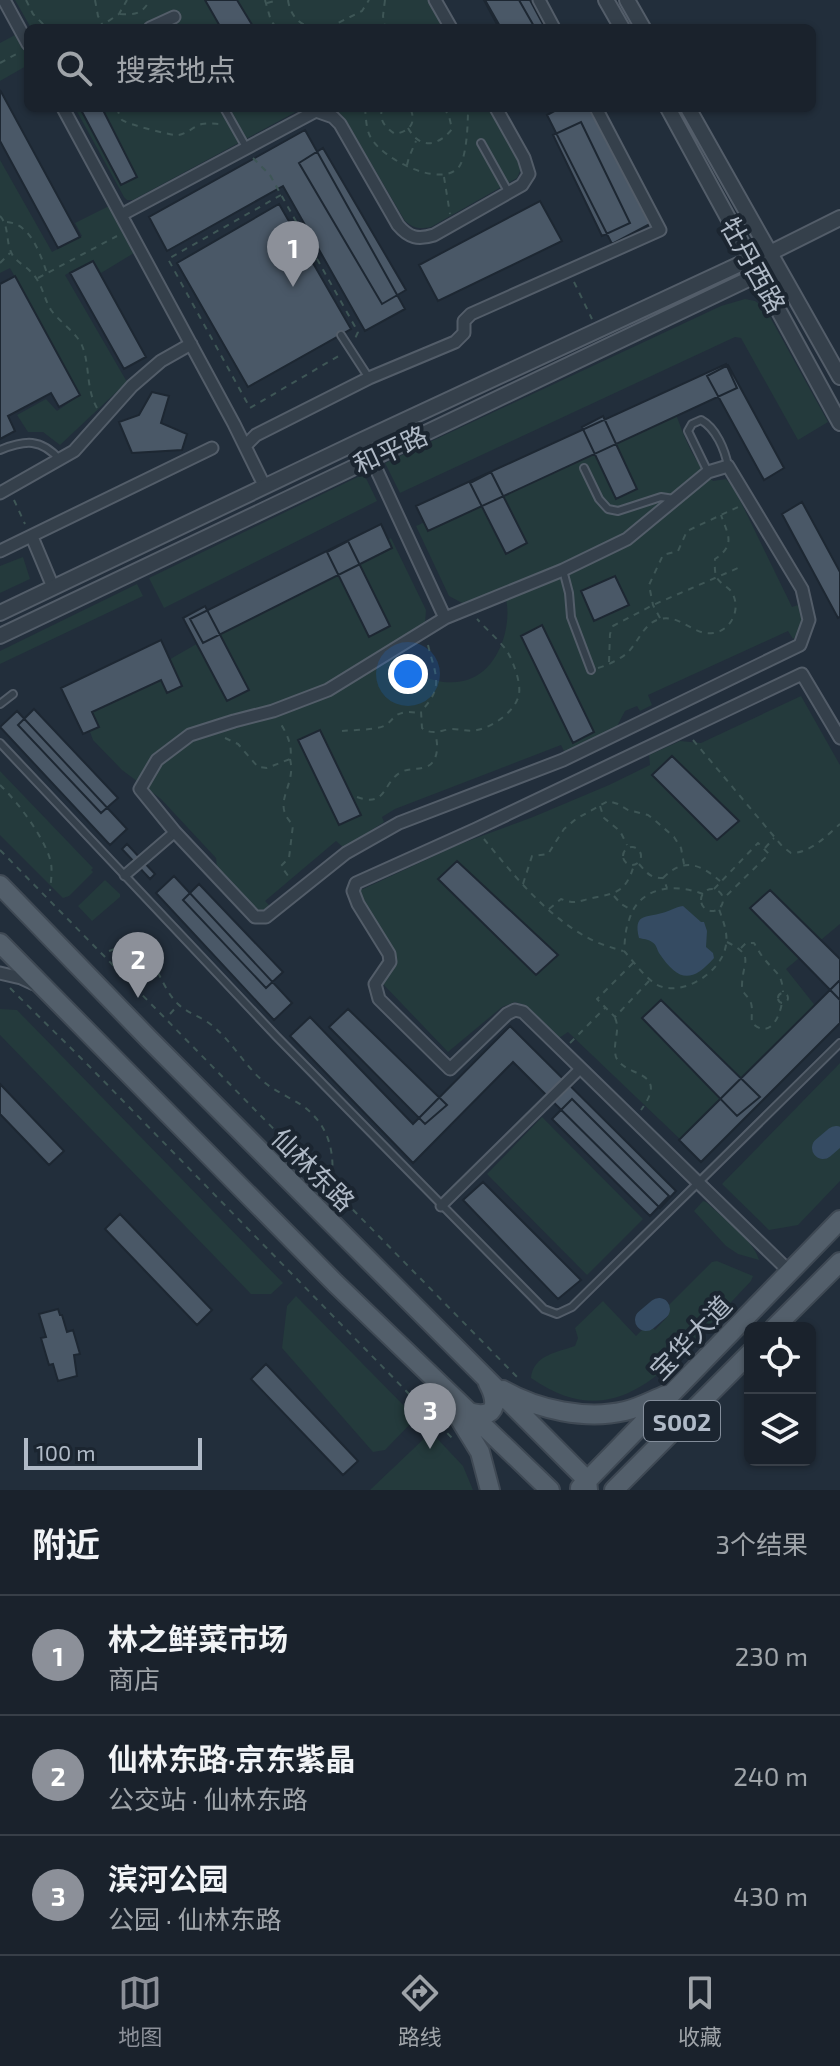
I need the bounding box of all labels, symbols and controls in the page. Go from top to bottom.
search box [24,24,816,112]
icon: search [52,46,96,90]
text: 搜索地点 [116,51,236,87]
street label: 牡丹西路 [715,212,793,318]
pin: 1 [267,221,319,287]
street label: 和平路 [348,418,432,480]
your location [388,654,428,694]
pin: 2 [112,932,164,998]
street label: 仙林东路 [266,1121,362,1217]
street label: 宝华大道 [643,1289,737,1385]
map controls [744,1322,816,1466]
button: locate [744,1322,816,1394]
pin: 3 [404,1383,456,1449]
button: layers [744,1394,816,1466]
road number: S002 [644,1401,720,1441]
scale bar [24,1434,202,1470]
text: 100 m [36,1439,95,1465]
text: 附近 [32,1523,100,1564]
text: 3个结果 [716,1528,808,1559]
text: 林之鲜菜市场 [108,1620,288,1656]
text: 1 [52,1640,64,1671]
text: 230 m [735,1640,808,1671]
text: 商店 [108,1663,160,1694]
text: 仙林东路·京东紫晶 [108,1740,356,1776]
text: 2 [50,1760,66,1791]
text: 240 m [733,1760,808,1791]
text: 公交站 · 仙林东路 [108,1783,308,1814]
text: 滨河公园 [108,1860,228,1896]
text: 3 [51,1880,65,1911]
text: 430 m [733,1880,808,1911]
text: 公园 · 仙林东路 [108,1903,282,1934]
tab: 地图 [118,1971,162,2051]
tab: 路线 [398,1971,442,2051]
tab: 收藏 [678,1971,722,2051]

